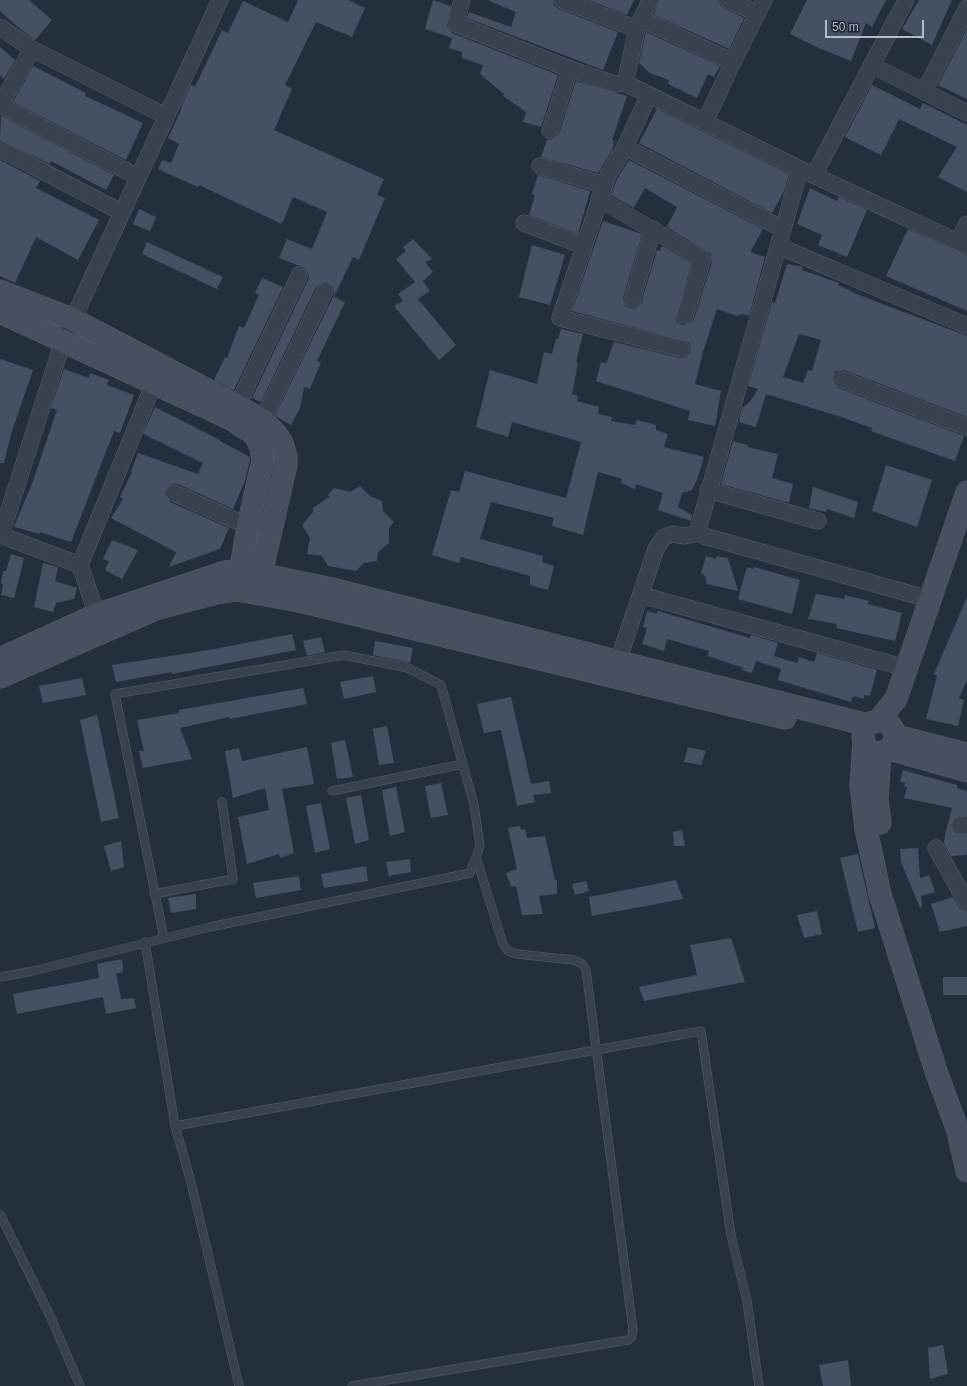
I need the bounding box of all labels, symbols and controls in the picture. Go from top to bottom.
scale bar [827,12,926,38]
text: 50 m [832,20,859,34]

